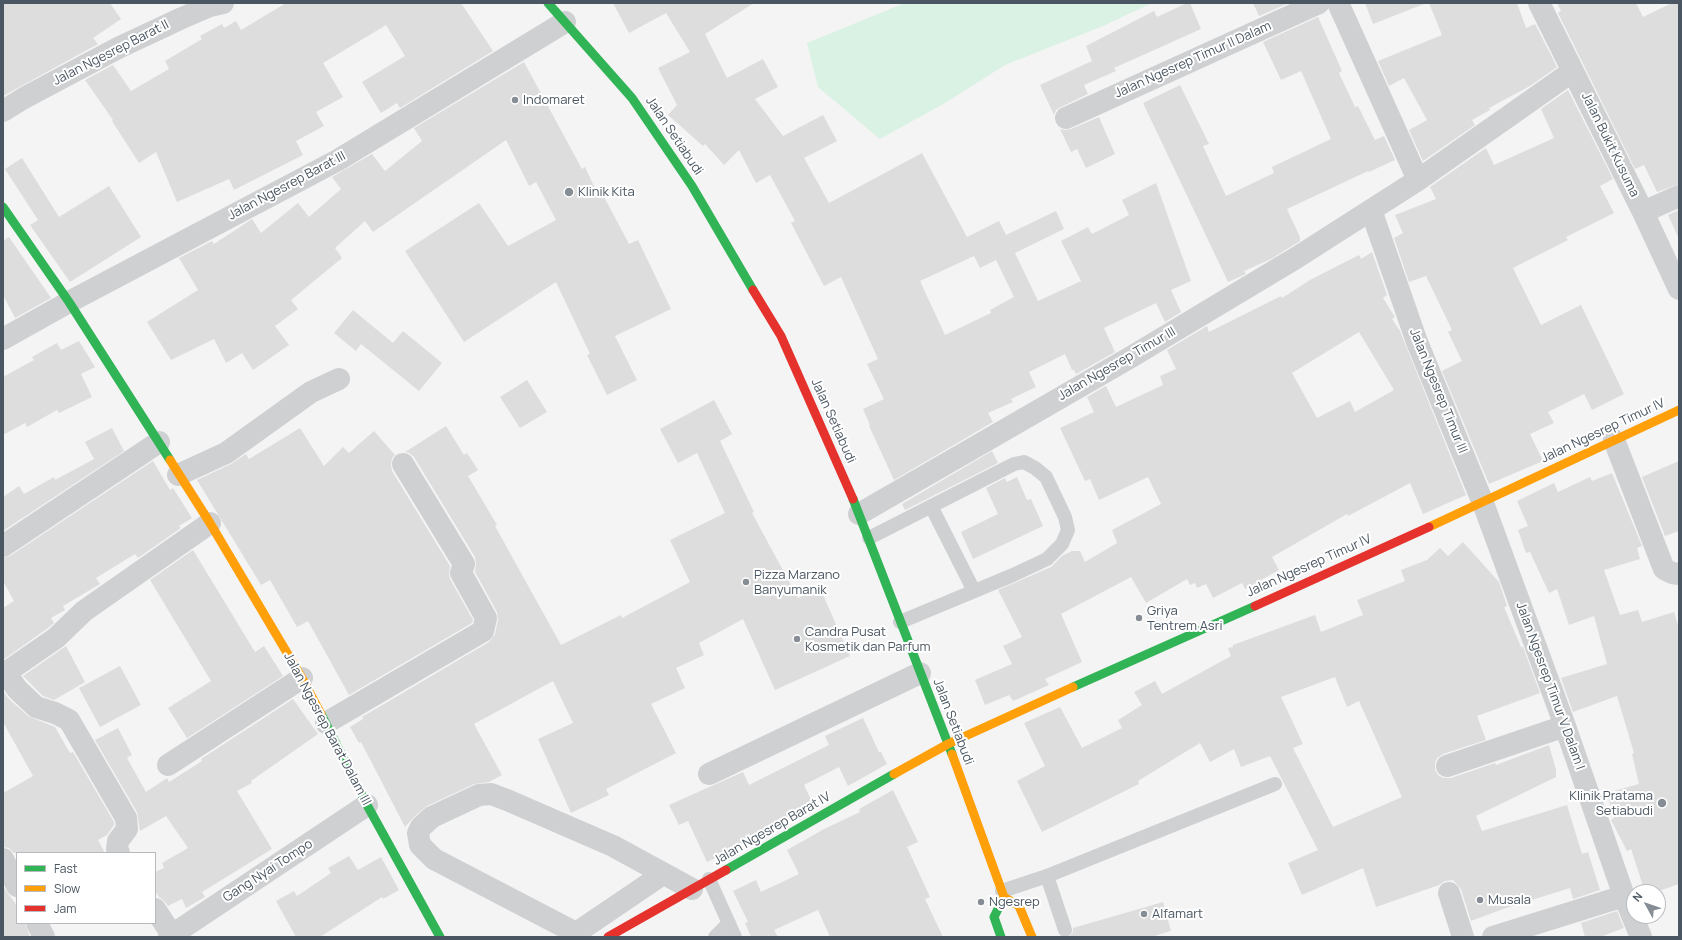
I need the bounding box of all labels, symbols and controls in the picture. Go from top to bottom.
street label: Jalan Ngesrep Barat II [51,17,171,89]
street label: Jalan Ngesrep Timur II Dalam [1112,18,1274,102]
street label: Jalan Bukit Kusuma [1578,90,1642,200]
place label: Indomaret [523,92,585,108]
street label: Jalan Setiabudi [642,94,706,178]
marker: Indomaret [510,95,520,105]
street label: Jalan Ngesrep Barat III [226,148,348,224]
place label: Klinik Kita [578,184,635,200]
marker: Klinik Kita [563,186,575,198]
street label: Jalan Ngesrep Timur III [1055,324,1179,404]
street label: Jalan Ngesrep Timur III [1406,326,1470,456]
street label: Jalan Setiabudi [807,376,859,466]
street label: Jalan Ngesrep Timur IV [1539,395,1667,467]
street label: Jalan Ngesrep Timur IV [1244,531,1374,601]
place label: Pizza Marzano Banyumanik [754,567,840,598]
marker: Pizza Marzano Banyumanik [741,577,751,587]
street label: Jalan Ngesrep Timur V Dalam I [1512,600,1588,772]
place label: Griya Tentrem Asri [1147,603,1222,634]
marker: Griya Tentrem Asri [1134,613,1144,623]
place label: Candra Pusat Kosmetik dan Parfum [805,624,931,655]
marker: Candra Pusat Kosmetik dan Parfum [792,634,802,644]
street label: Jalan Ngesrep Barat Dalam III [280,650,374,808]
street label: Jalan Setiabudi [929,677,977,767]
place label: Klinik Pratama Setiabudi [1569,788,1653,819]
street label: Jalan Ngesrep Barat IV [711,789,833,869]
marker: Klinik Pratama Setiabudi [1656,797,1668,809]
street label: Gang Nyai Tompo [220,836,316,906]
legend [16,852,156,924]
text: Fast [54,860,78,877]
text: Slow [54,880,80,897]
north arrow [1626,884,1666,924]
text: N [1629,889,1645,904]
place label: Musala [1488,892,1531,908]
place label: Ngesrep [989,894,1040,910]
marker: Musala [1475,895,1485,905]
marker: Ngesrep [976,897,986,907]
text: Jam [54,900,76,917]
place label: Alfamart [1152,906,1203,922]
marker: Alfamart [1139,909,1149,919]

